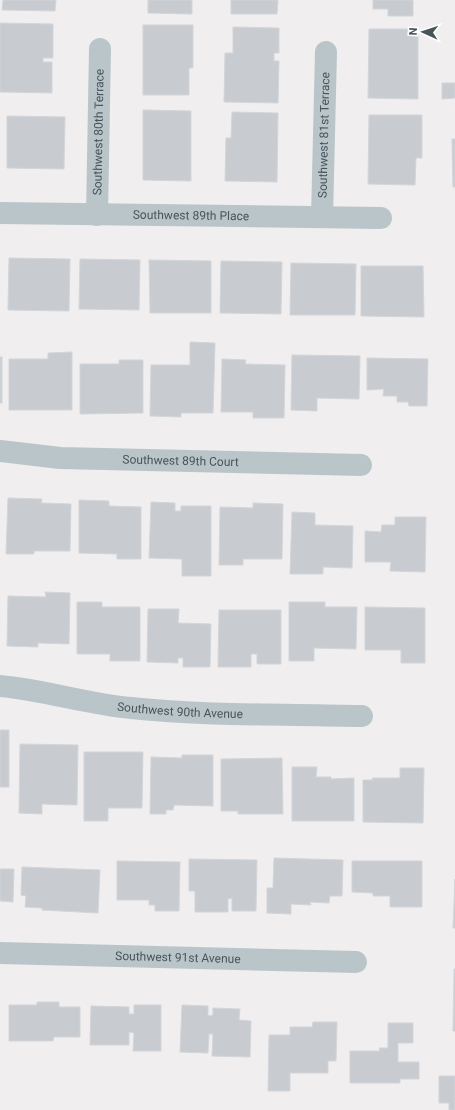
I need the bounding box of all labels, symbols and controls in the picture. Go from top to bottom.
north arrow [403,12,443,52]
text: N [407,27,420,36]
street label: Southwest 80th Terrace [90,69,107,195]
street label: Southwest 81st Terrace [315,72,333,198]
street label: Southwest 89th Place [133,208,249,223]
street label: Southwest 89th Court [122,452,239,469]
street label: Southwest 90th Avenue [116,700,243,721]
street label: Southwest 91st Avenue [115,949,241,966]

